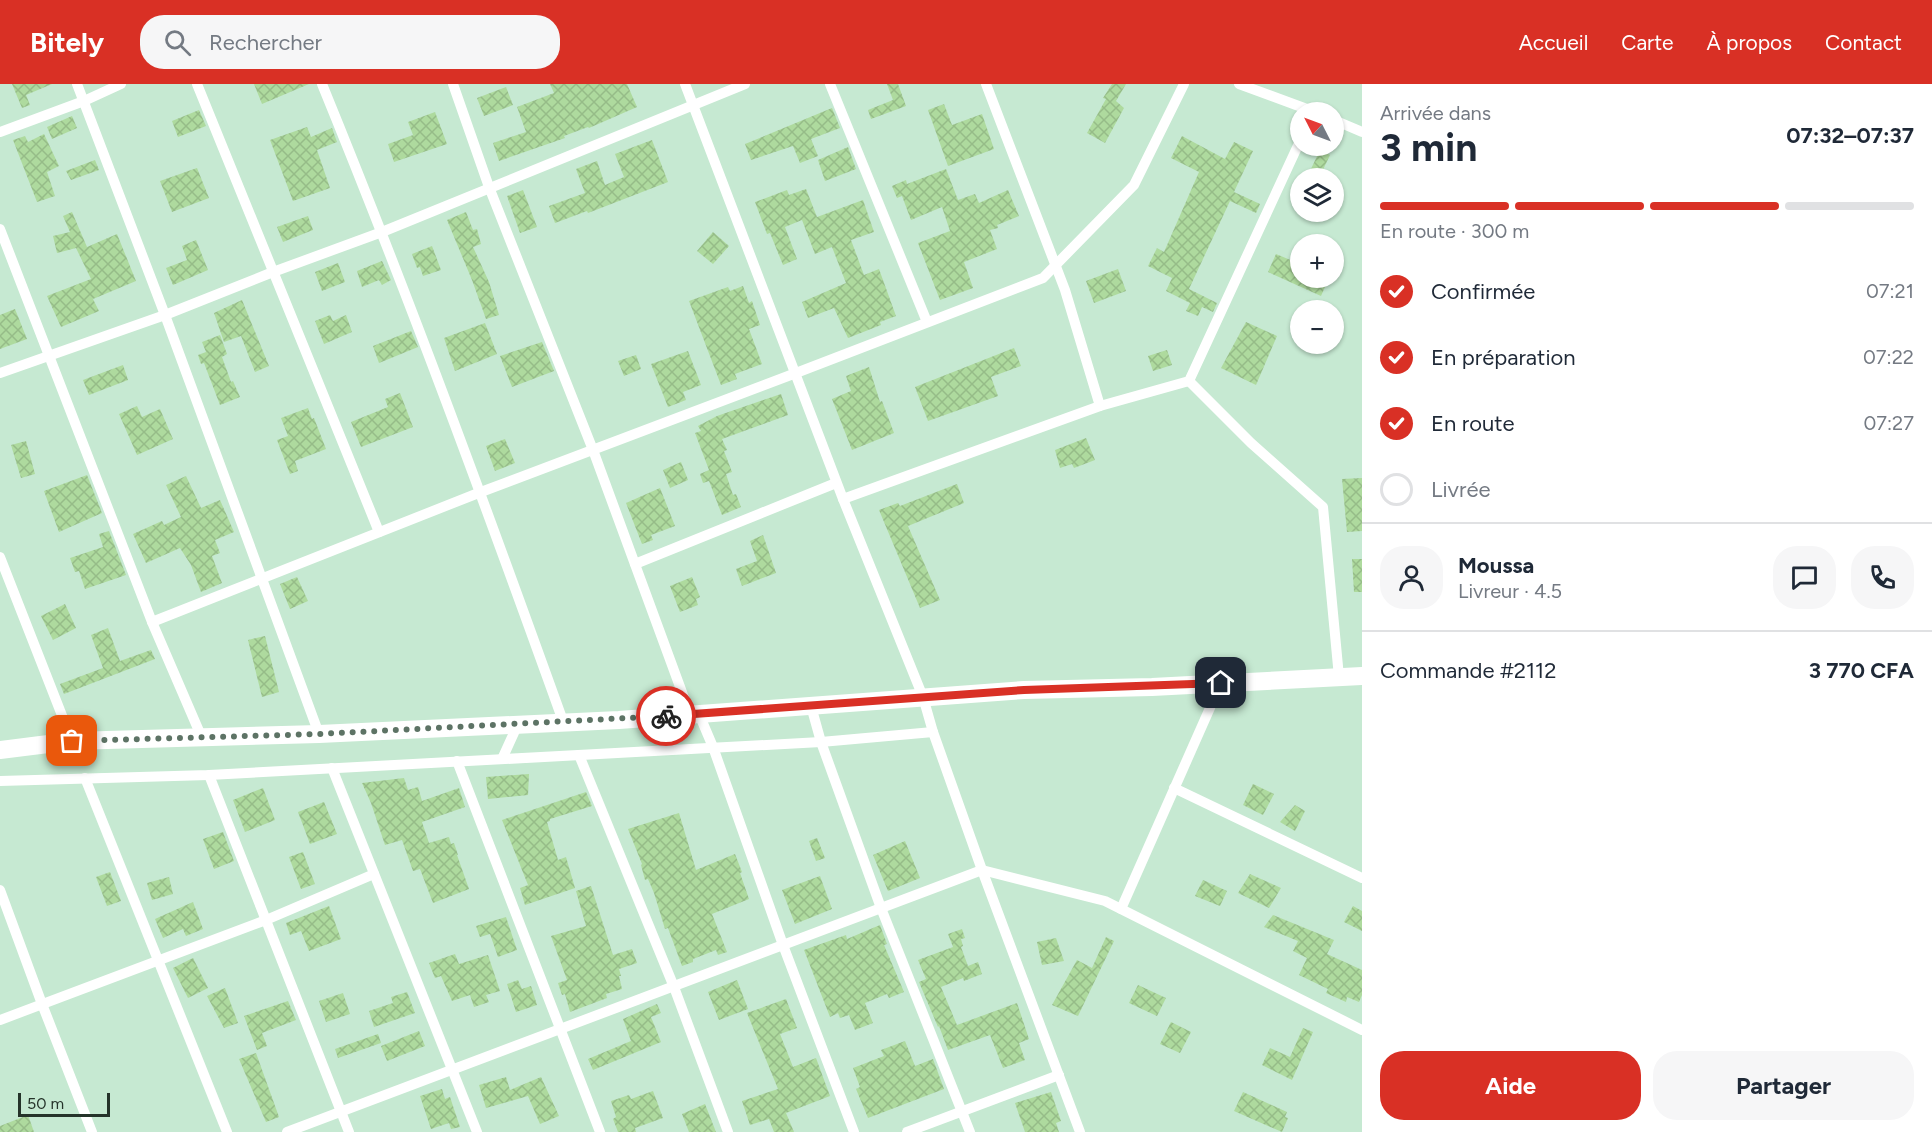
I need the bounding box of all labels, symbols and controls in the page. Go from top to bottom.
search box [140,15,560,69]
text: Bitely [30,25,104,59]
icon: search [161,26,194,59]
text: Rechercher [209,29,322,56]
text: Accueil [1519,30,1588,55]
text: Carte [1621,30,1674,55]
text: À propos [1707,30,1792,55]
text: Contact [1825,30,1902,55]
text: Arrivée dans [1380,101,1491,125]
north arrow [1290,102,1344,156]
map controls [1290,102,1344,354]
text: 07:32–07:37 [1786,122,1914,149]
text: 3 min [1380,124,1477,171]
button: layers [1290,168,1344,222]
text: En route · 300 m [1380,219,1529,243]
button: + [1290,234,1344,288]
icon: check [1380,275,1413,308]
text: Confirmée [1431,278,1535,305]
text: 07:21 [1866,279,1914,303]
button: − [1290,300,1344,354]
icon: check [1380,341,1413,374]
text: En préparation [1431,344,1576,371]
text: 07:22 [1863,345,1914,369]
icon: check [1380,407,1413,440]
text: En route [1431,410,1514,437]
text: 07:27 [1863,411,1914,435]
text: Livrée [1431,476,1490,503]
button: person [1380,546,1443,609]
button: chat [1773,546,1836,609]
button: phone [1851,546,1914,609]
text: Moussa [1458,552,1534,579]
text: Livreur · 4.5 [1458,579,1562,603]
pin [1195,657,1246,708]
text: Commande #2112 [1380,657,1557,684]
text: 3 770 CFA [1809,657,1914,684]
icon: home [1204,666,1237,699]
courier [636,686,696,746]
icon: bike [650,700,683,733]
pin [46,715,97,766]
icon: bag [55,724,88,757]
button: Aide [1380,1051,1641,1120]
button: Partager [1653,1051,1914,1120]
scale bar [18,1090,110,1118]
text: 50 m [27,1094,64,1113]

